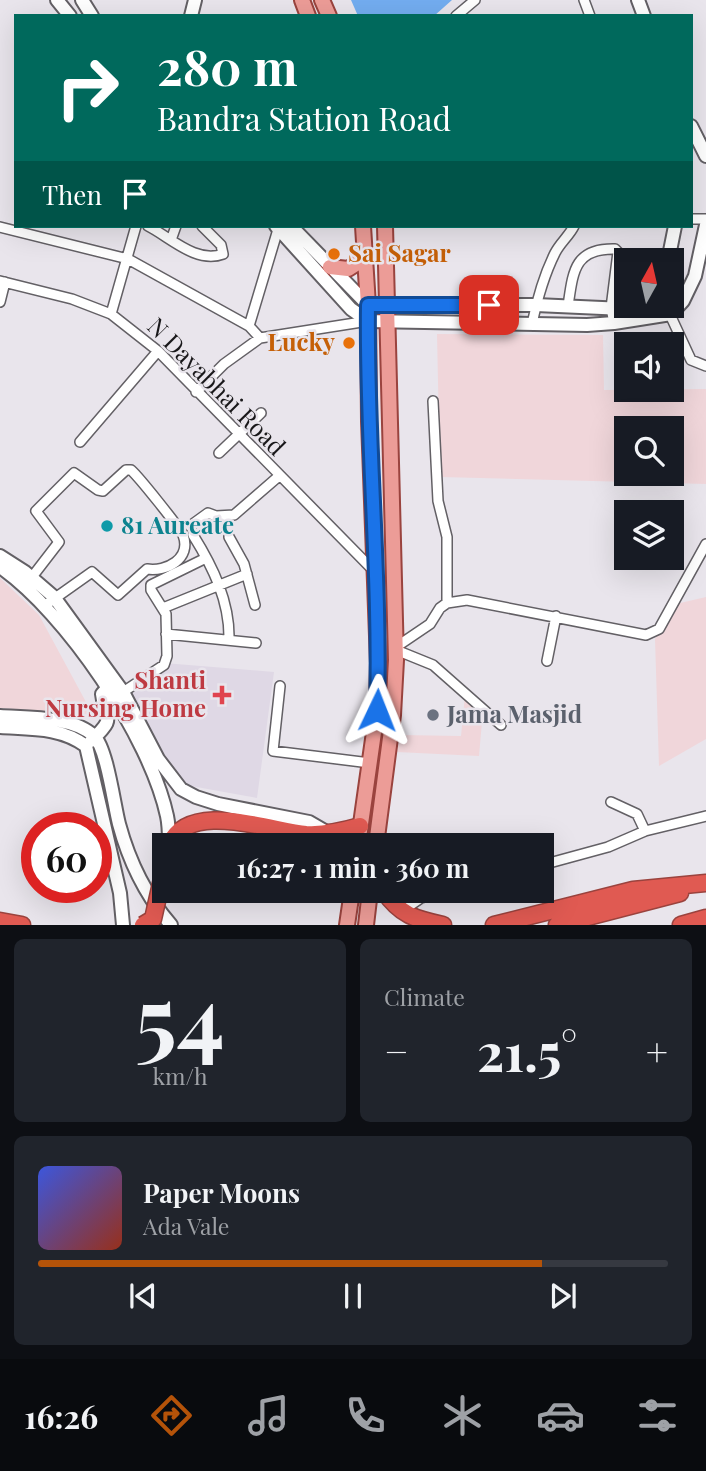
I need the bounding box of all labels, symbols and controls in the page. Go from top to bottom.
text: 280 m [157,33,297,98]
icon: right [42,42,133,133]
text: Bandra Station Road [157,96,451,139]
icon: arrive [116,175,154,213]
text: Then [42,177,102,212]
place label: Sai Sagar [348,236,452,268]
marker: Sai Sagar [326,246,342,262]
north arrow [614,248,684,318]
map controls [614,248,684,570]
pin [459,275,519,335]
icon: arrive [470,286,508,324]
street label: N Dayabhai Road [141,310,293,462]
place label: Lucky [267,325,336,357]
button: sound [614,332,684,402]
marker: Lucky [341,335,357,351]
button: search [614,416,684,486]
button: layers [614,500,684,570]
place label: 81 Aureate [121,508,234,540]
marker: 81 Aureate [99,518,115,534]
place label: Shanti Nursing Home [45,663,206,723]
position arrow [340,673,414,747]
marker: Shanti Nursing Home [212,685,232,705]
place label: Jama Masjid [446,697,582,729]
marker: Jama Masjid [425,707,441,723]
speed limit sign: 60 [21,812,112,903]
text: 16:27 · 1 min · 360 m [237,850,469,885]
text: 54 [135,954,225,1075]
text: Climate [384,981,465,1012]
text: 21.5° [477,1016,577,1085]
text: − [384,1025,409,1076]
text: + [646,1025,668,1076]
text: km/h [152,1060,208,1091]
text: Paper Moons [143,1175,300,1210]
text: Ada Vale [143,1210,230,1241]
icon: previous [124,1277,162,1315]
icon: pause [334,1277,372,1315]
icon: next [544,1277,582,1315]
icon: directions [147,1391,196,1440]
icon: music [244,1391,293,1440]
icon: phone [341,1391,390,1440]
icon: climate [438,1391,487,1440]
icon: car [536,1391,585,1440]
icon: filters [633,1391,682,1440]
text: 16:26 [24,1394,98,1437]

